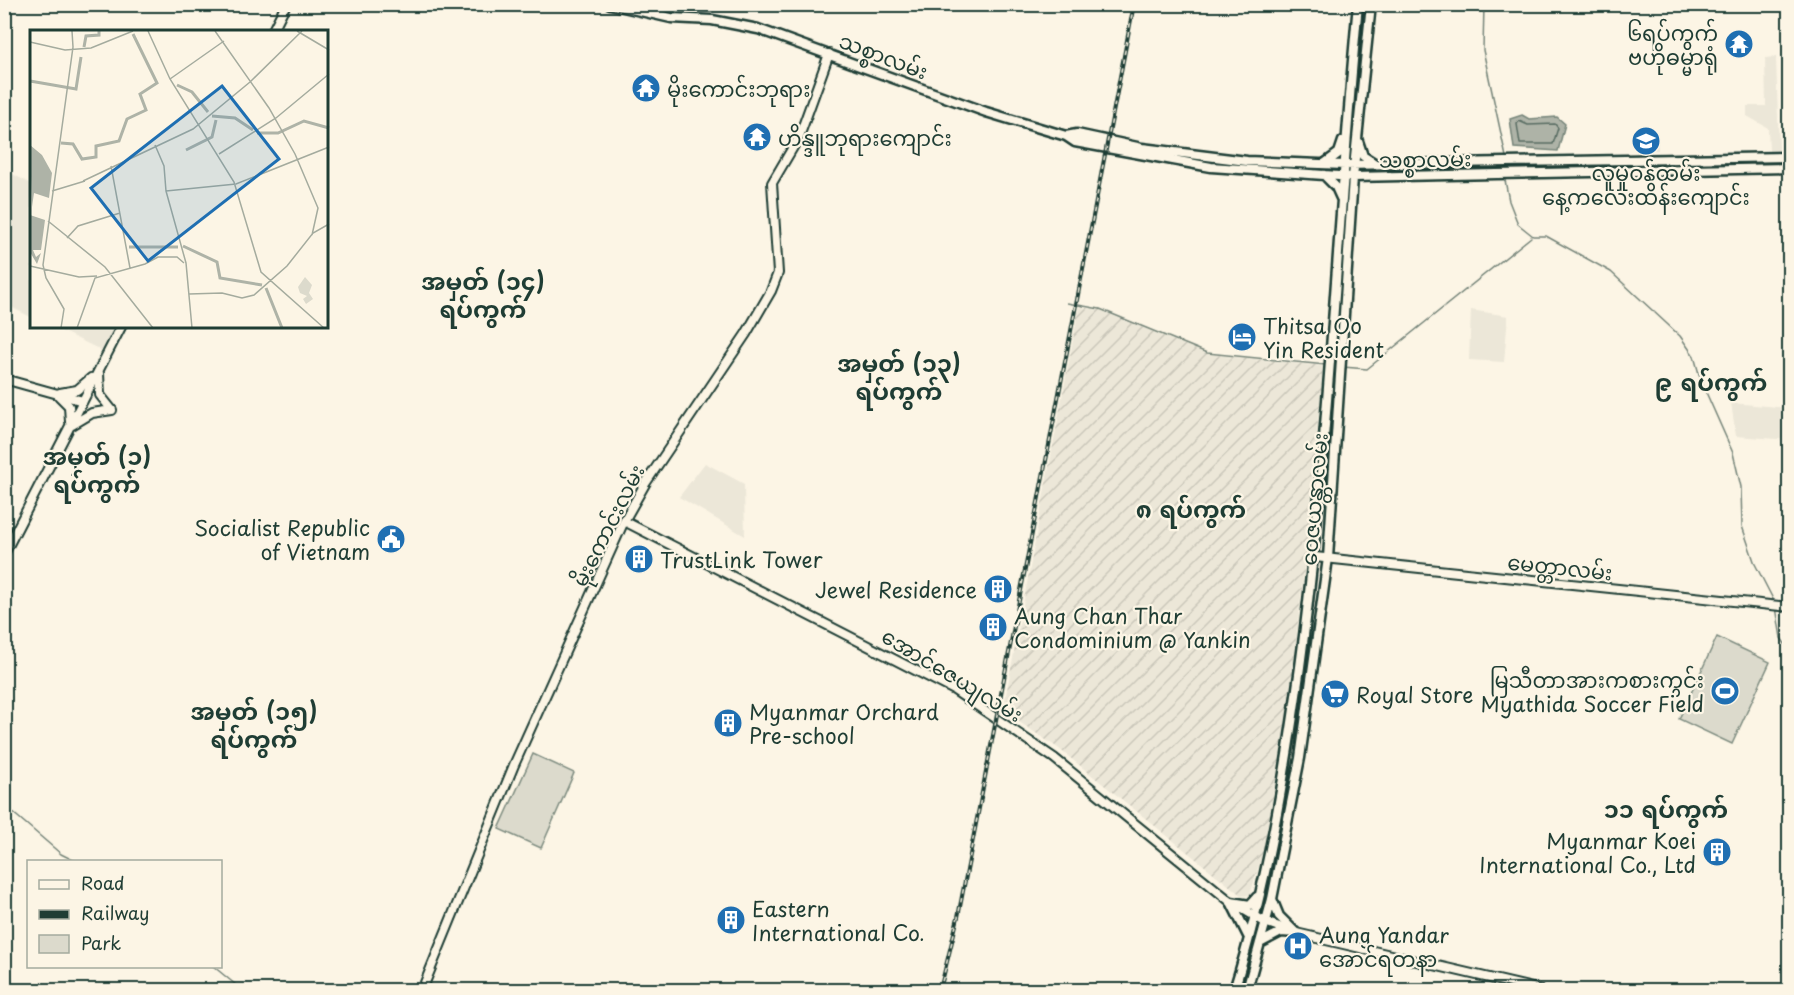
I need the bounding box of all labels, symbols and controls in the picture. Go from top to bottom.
place label: ၆ရပ်ကွက် ဗဟိုဓမ္မာရုံ [1627,16,1718,76]
street label: သစ္စာလမ်း [834,23,933,90]
temple icon: ၆ရပ်ကွက် ဗဟိုဓမ္မာရုံ [1723,28,1755,60]
inset map [30,30,328,328]
temple icon: မိုးကောင်းဘုရား [630,72,662,104]
place label: မိုးကောင်းဘုရား [667,72,810,107]
temple icon: ဟိန္ဒူဘုရားကျောင်း [741,121,773,153]
place label: ဟိန္ဒူဘုရားကျောင်း [778,121,952,157]
school or university icon: လူမှုဝန်ထမ်း နေ့ကလေးထိန်းကျောင်း [1630,125,1662,157]
street label: သစ္စာလမ်း [1378,141,1472,178]
place label: လူမှုဝန်ထမ်း နေ့ကလေးထိန်းကျောင်း [1542,156,1750,216]
district label: အမှတ် (၁၄) ရပ်ကွက် [421,262,545,329]
place label: Thitsa Oo Yin Resident [1263,309,1384,365]
hotel icon: Thitsa Oo Yin Resident [1226,321,1258,353]
district label: အမှတ် (၁၃) ရပ်ကွက် [837,344,961,411]
district label: ၉ ရပ်ကွက် [1655,363,1767,402]
street label: ဝေဇယန္တာလမ်း [1291,431,1338,567]
district label: အမှတ် (၁) ရပ်ကွက် [43,437,151,504]
street label: မိုးကောင်းလမ်း [562,458,654,593]
district label: ၈ ရပ်ကွက် [1136,490,1246,529]
place label: Socialist Republic of Vietnam [194,511,370,567]
public building icon: Socialist Republic of Vietnam [375,523,407,555]
building icon: TrustLink Tower [623,543,655,575]
place label: TrustLink Tower [660,543,823,575]
street label: မေတ္တာလမ်း [1506,545,1614,590]
place label: Jewel Residence [815,573,977,605]
building icon: Jewel Residence [982,573,1014,605]
place label: Aung Chan Thar Condominium @ Yankin [1014,599,1251,655]
building icon: Aung Chan Thar Condominium @ Yankin [977,611,1009,643]
street label: အောင်ဇေယျလမ်း [874,619,1030,732]
place label: မြသီတာအားကစားကွင်း Myathida Soccer Field [1480,663,1704,719]
sports icon: မြသီတာအားကစားကွင်း Myathida Soccer Field [1709,675,1741,707]
supermarket icon: Royal Store [1319,678,1351,710]
place label: Royal Store [1356,678,1473,710]
district label: အမှတ် (၁၅) ရပ်ကွက် [191,692,317,759]
place label: Myanmar Orchard Pre-school [749,695,939,751]
building icon: Myanmar Orchard Pre-school [712,707,744,739]
district label: ၁၁ ရပ်ကွက် [1604,790,1728,829]
place label: Myanmar Koei International Co., Ltd [1479,824,1696,880]
building icon: Myanmar Koei International Co., Ltd [1701,836,1733,868]
legend [27,860,222,968]
text: Road [81,869,125,896]
place label: Eastern International Co. [752,892,925,948]
text: Railway [81,899,149,926]
building icon: Eastern International Co. [715,904,747,936]
place label: Aung Yandar အောင်ရတနာ [1319,918,1449,977]
text: Park [81,929,121,956]
hospital icon: Aung Yandar အောင်ရတနာ [1282,930,1314,962]

